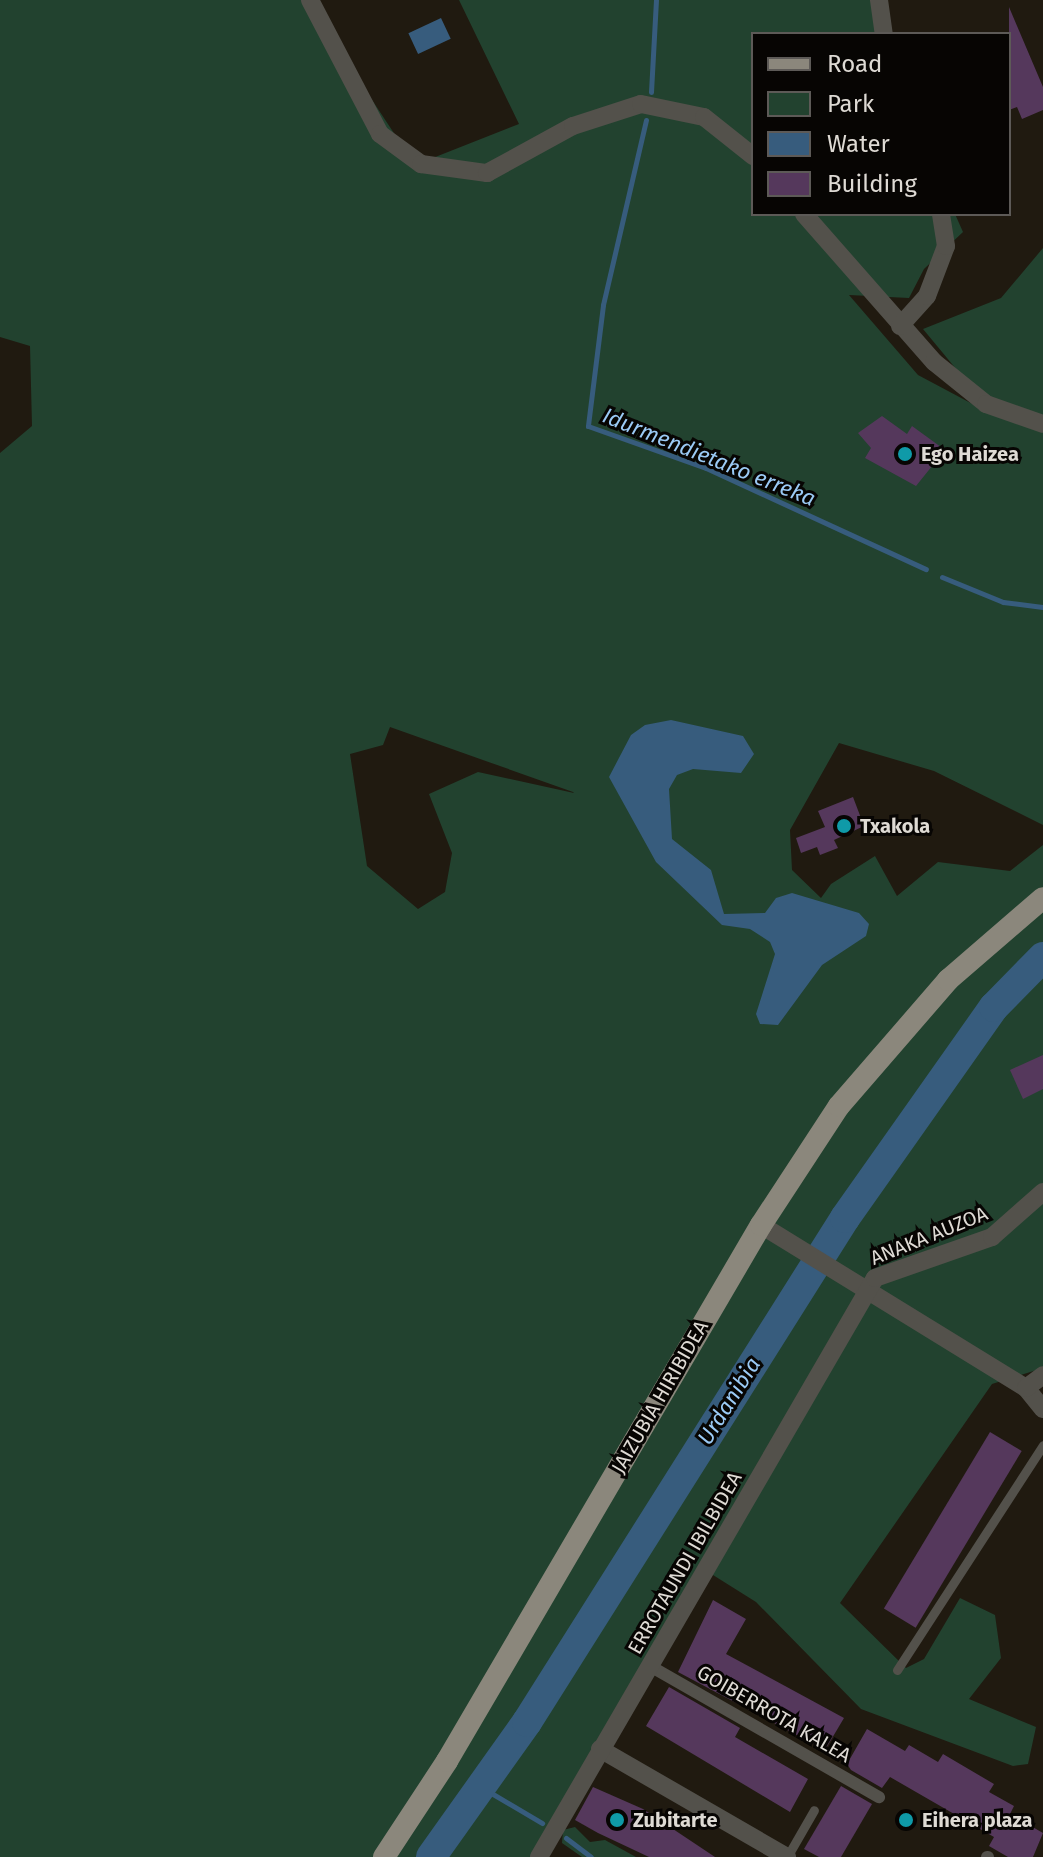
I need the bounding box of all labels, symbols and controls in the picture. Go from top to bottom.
legend [751,32,1011,216]
text: Road [827,50,882,78]
text: Park [827,90,874,118]
text: Water [827,130,890,158]
text: Building [827,170,917,198]
water label: Idurmendietako erreka [599,402,819,512]
place label: Ego Haizea [921,442,1019,466]
marker: Ego Haizea [896,445,914,463]
place label: Txakola [860,814,930,838]
marker: Txakola [835,817,853,835]
street label: ANAKA AUZOA [867,1202,991,1270]
street label: JAIZUBIA HIRIBIDEA [607,1316,713,1478]
water label: Urdanibia [692,1353,766,1449]
street label: ERROTAUNDI IBILBIDEA [623,1468,747,1658]
street label: GOIBERROTA KALEA [693,1660,855,1768]
place label: Zubitarte [633,1808,717,1832]
place label: Eihera plaza [922,1808,1032,1832]
marker: Zubitarte [608,1811,626,1829]
marker: Eihera plaza [897,1811,915,1829]

